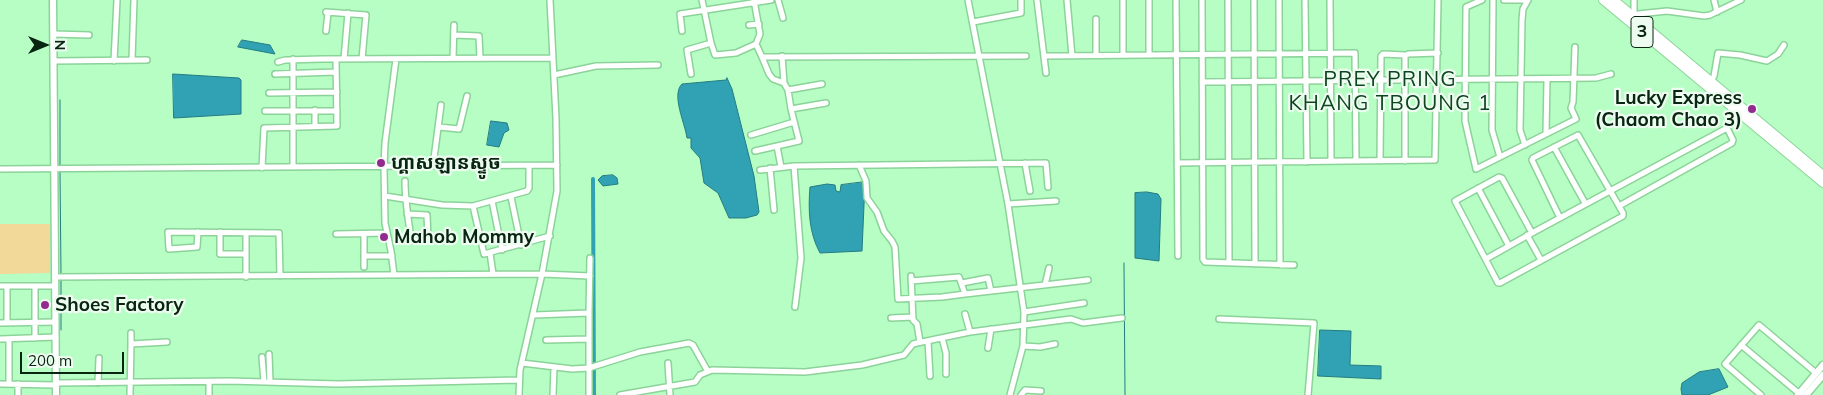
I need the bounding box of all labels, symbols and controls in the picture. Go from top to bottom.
road number: 3 [1631,16,1653,48]
north arrow [20,20,70,70]
text: N [51,40,69,50]
district label: PREY PRING KHANG TBOUNG 1 [1287,67,1493,117]
place label: Lucky Express (Chaom Chao 3) [1595,87,1742,131]
marker: Lucky Express (Chaom Chao 3) [1746,103,1758,115]
place label: ហ្គាសឡានស្ទូច [391,152,501,174]
marker: ហ្គាសឡានស្ទូច [375,157,387,169]
place label: Mahob Mommy [394,226,534,248]
marker: Mahob Mommy [378,231,390,243]
place label: Shoes Factory [55,294,184,316]
marker: Shoes Factory [39,299,51,311]
scale bar [22,342,126,374]
text: 200 m [28,351,72,370]

